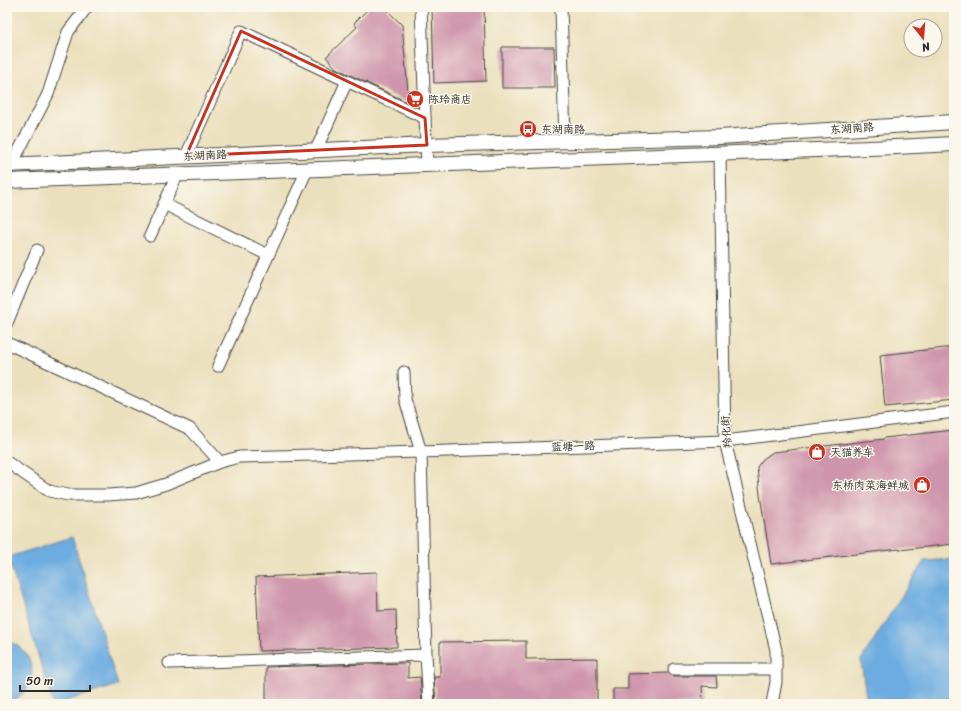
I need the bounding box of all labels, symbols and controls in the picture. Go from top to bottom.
north arrow [903,18,943,58]
text: N [919,37,933,57]
supermarket icon: 陈玲商店 [405,89,425,109]
place label: 陈玲商店 [428,90,472,109]
street label: 东湖南路 [829,117,875,140]
bus stop icon: 东湖南路 [518,119,538,139]
place label: 东湖南路 [541,120,585,139]
street label: 东湖南路 [183,145,227,166]
street label: 羚化街 [716,414,737,449]
street label: 蓝塘一路 [551,436,595,457]
shop icon: 天猫养车 [807,442,827,462]
place label: 天猫养车 [830,443,874,462]
shop icon: 东桥肉菜海鲜城 [912,475,932,495]
place label: 东桥肉菜海鲜城 [832,476,909,495]
scale bar [20,667,90,693]
text: 50 m [26,670,53,692]

